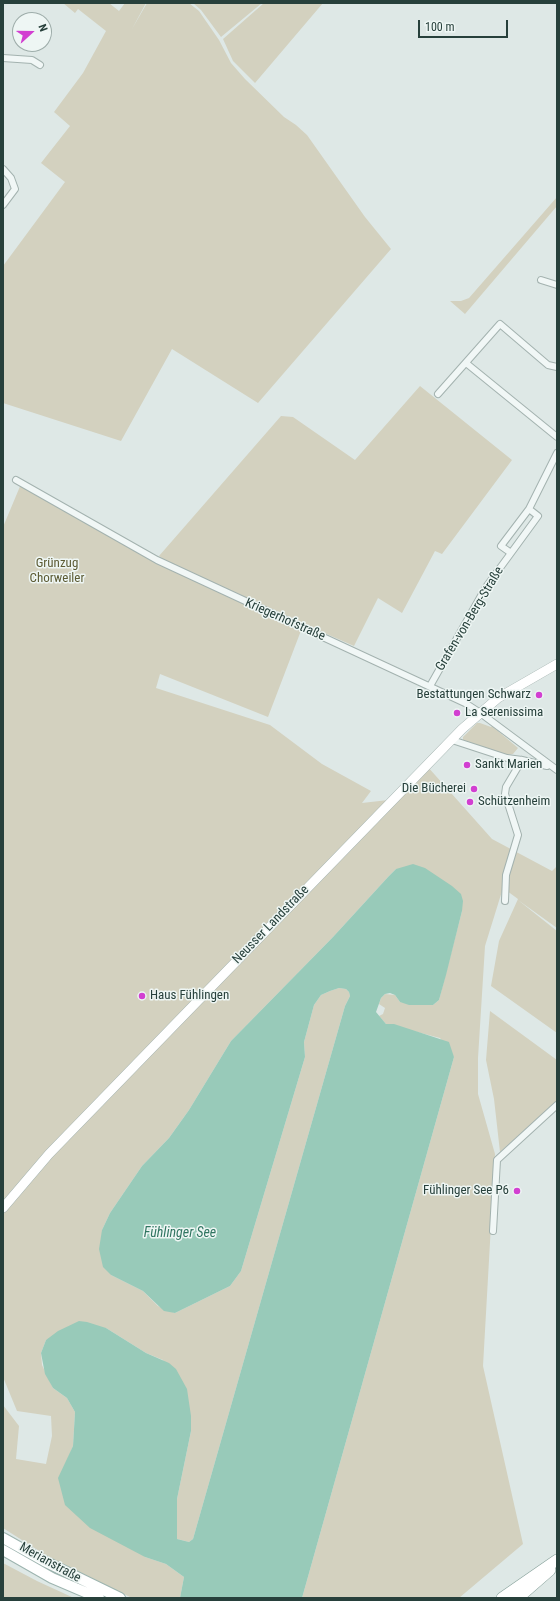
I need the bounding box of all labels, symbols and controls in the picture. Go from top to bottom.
north arrow [12,12,52,52]
scale bar [420,12,510,38]
text: 100 m [425,20,455,34]
text: N [35,22,50,33]
park label: Grünzug Chorweiler [30,556,84,587]
street label: Grafen-von-Berg-Straße [433,564,507,674]
street label: Kriegerhofstraße [242,595,328,645]
place label: Bestattungen Schwarz [416,687,531,703]
marker: Bestattungen Schwarz [534,690,544,700]
place label: La Serenissima [465,705,543,721]
marker: La Serenissima [452,708,462,718]
place label: Sankt Marien [475,757,542,773]
marker: Sankt Marien [462,760,472,770]
place label: Die Bücherei [402,781,466,797]
marker: Die Bücherei [469,784,479,794]
place label: Schützenheim [478,794,550,810]
marker: Schützenheim [465,797,475,807]
street label: Neusser Landstraße [230,883,312,967]
place label: Haus Fühlingen [150,988,229,1004]
marker: Haus Fühlingen [137,991,147,1001]
place label: Fühlinger See P6 [423,1183,509,1199]
marker: Fühlinger See P6 [512,1186,522,1196]
water label: Fühlinger See [144,1225,216,1241]
street label: Merianstraße [16,1540,84,1586]

